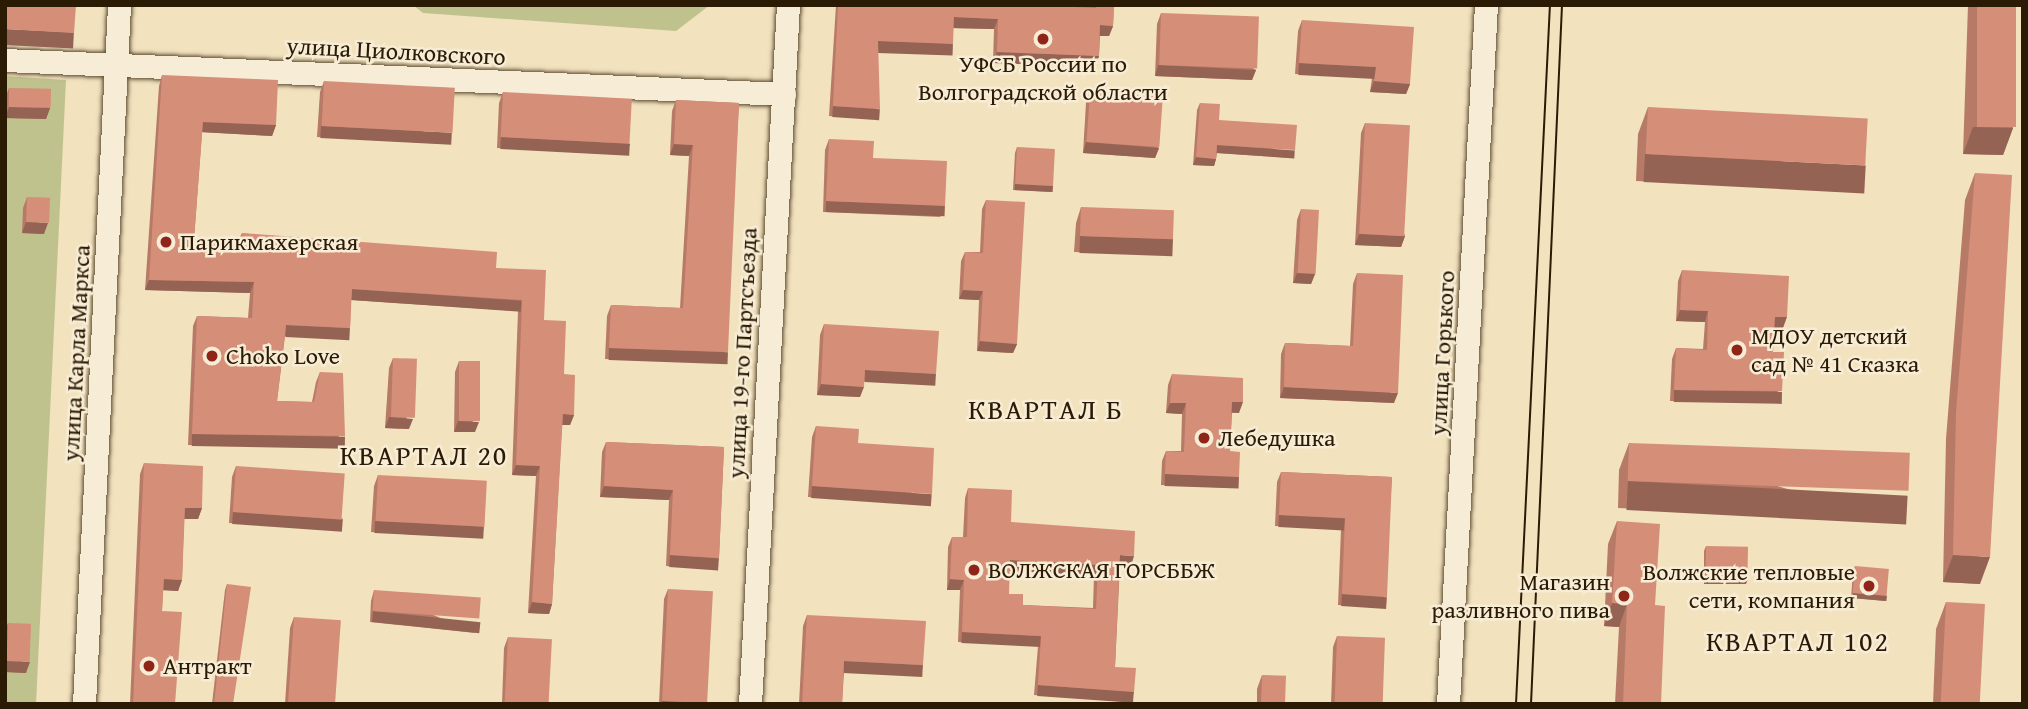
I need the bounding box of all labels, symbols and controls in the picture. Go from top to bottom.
street label: улица Циолковского [286,31,506,71]
marker: УФСБ России по Волгоградской области [1035,31,1051,47]
place label: УФСБ России по Волгоградской области [918,50,1168,106]
street label: улица 19-го Партсъезда [721,227,763,479]
place label: Парикмахерская [180,228,358,256]
marker: Парикмахерская [158,234,174,250]
street label: улица Карла Маркса [56,244,96,462]
street label: улица Горького [1423,270,1461,436]
place label: МДОУ детский сад № 41 Сказка [1751,322,1919,378]
place label: Choko Love [226,342,340,370]
marker: МДОУ детский сад № 41 Сказка [1729,342,1745,358]
marker: Choko Love [204,348,220,364]
district label: КВАРТАЛ Б [969,392,1123,426]
place label: Лебедушка [1218,424,1335,452]
marker: Лебедушка [1196,430,1212,446]
district label: КВАРТАЛ 20 [341,438,507,472]
place label: ВОЛЖСКАЯ ГОРСББЖ [988,556,1215,584]
place label: Волжские тепловые сети, компания [1643,558,1855,614]
marker: ВОЛЖСКАЯ ГОРСББЖ [966,562,982,578]
place label: Магазин разливного пива [1431,568,1610,624]
marker: Волжские тепловые сети, компания [1861,578,1877,594]
marker: Магазин разливного пива [1616,588,1632,604]
district label: КВАРТАЛ 102 [1707,624,1889,658]
place label: Антракт [163,652,252,680]
marker: Антракт [141,658,157,674]

